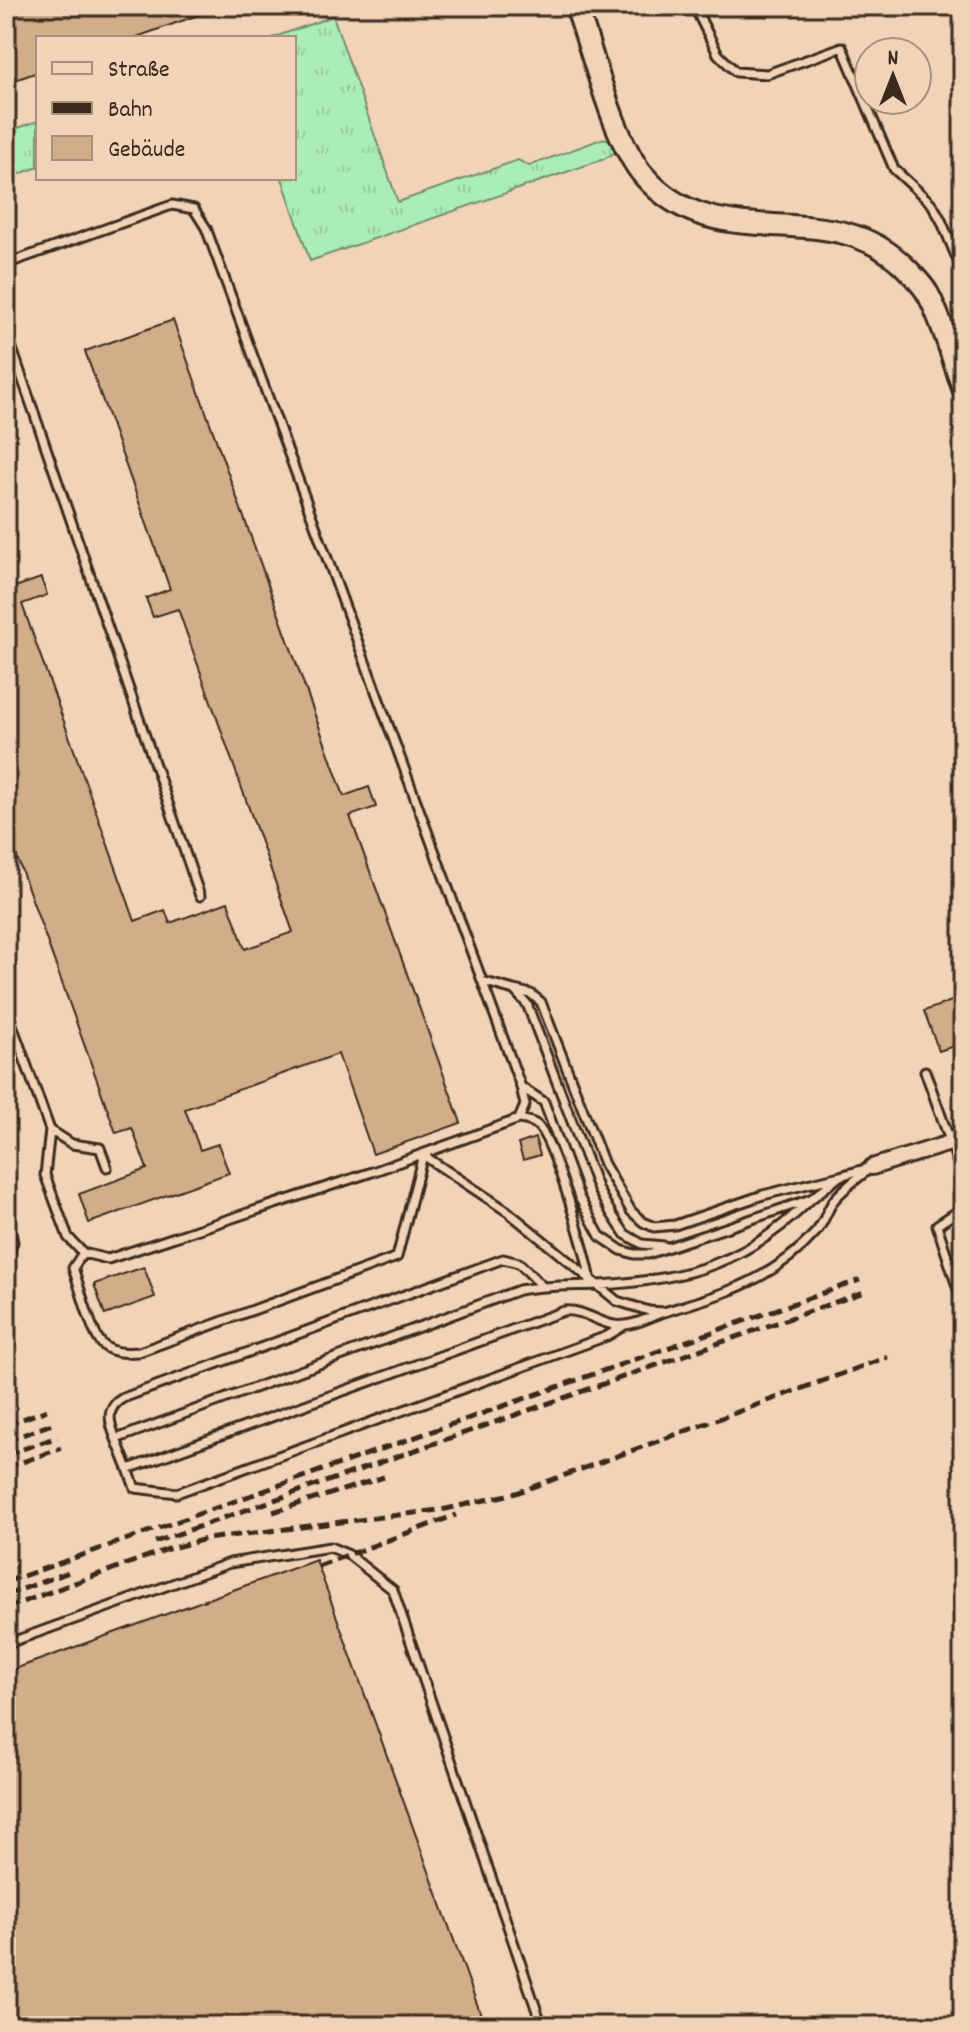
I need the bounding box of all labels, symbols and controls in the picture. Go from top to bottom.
legend [36,36,296,180]
north arrow [853,36,933,116]
text: N [888,44,899,75]
text: Straße [108,54,170,88]
text: Bahn [108,94,153,128]
text: Gebäude [108,134,185,168]

